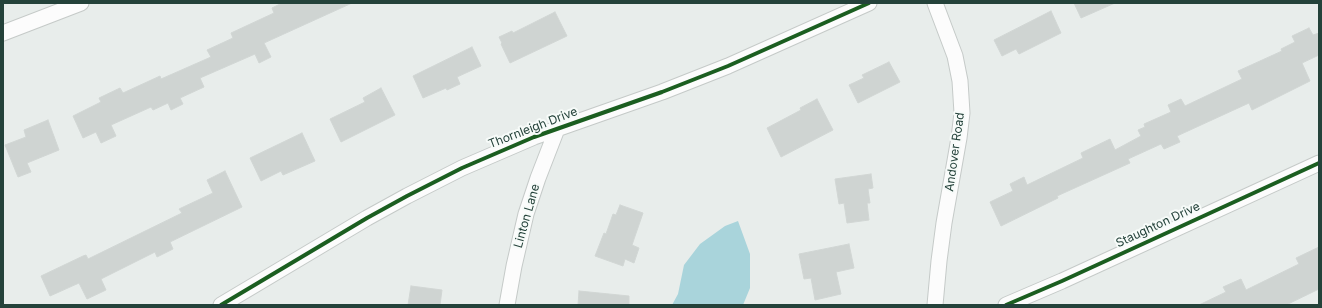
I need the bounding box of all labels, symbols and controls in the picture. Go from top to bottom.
street label: Thornleigh Drive [486,104,580,152]
street label: Andover Road [942,111,968,193]
street label: Linton Lane [511,182,543,250]
street label: Staughton Drive [1114,199,1202,251]

